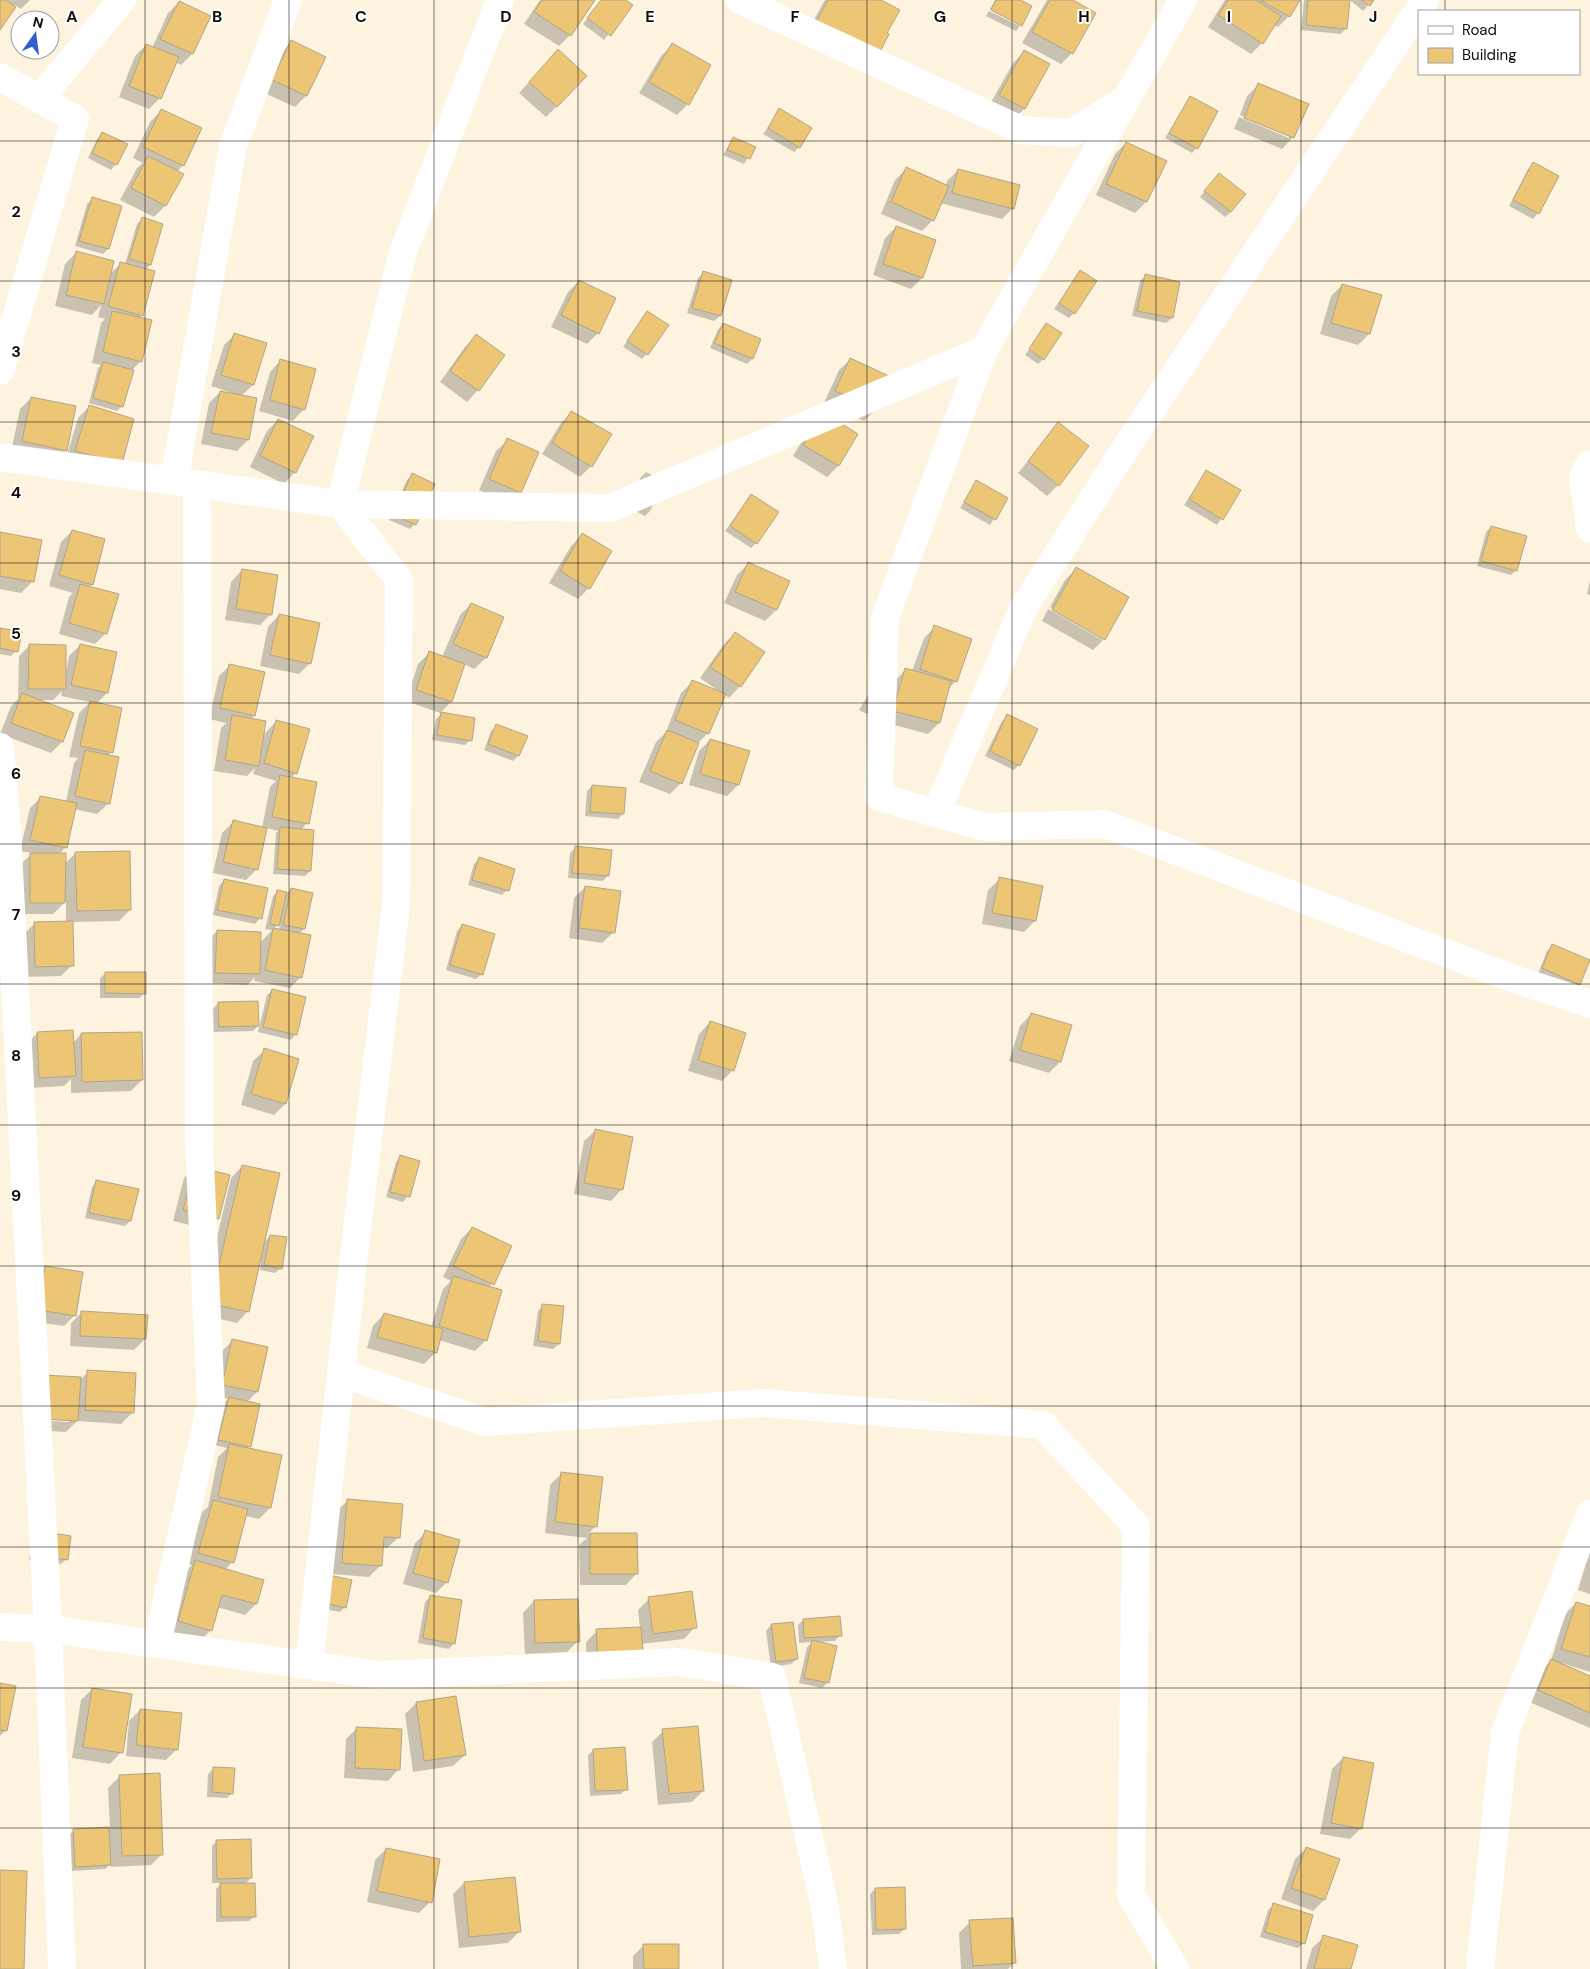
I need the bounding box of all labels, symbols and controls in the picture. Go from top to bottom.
text: A [66,6,78,27]
text: B [212,6,222,27]
text: C [355,6,367,27]
text: D [500,6,512,27]
text: E [645,6,655,27]
text: F [791,6,800,27]
text: G [934,6,946,27]
text: H [1078,6,1090,27]
text: I [1227,6,1231,27]
text: J [1369,6,1377,27]
north arrow [10,10,60,60]
legend [1418,10,1580,75]
text: N [31,12,45,32]
text: Road [1462,20,1497,40]
text: Building [1462,45,1517,65]
text: 2 [11,201,21,222]
text: 3 [11,341,21,362]
text: 4 [11,482,21,503]
text: 5 [11,623,21,644]
text: 6 [11,763,21,784]
text: 7 [12,904,21,925]
text: 8 [11,1045,21,1066]
text: 9 [11,1185,21,1206]

